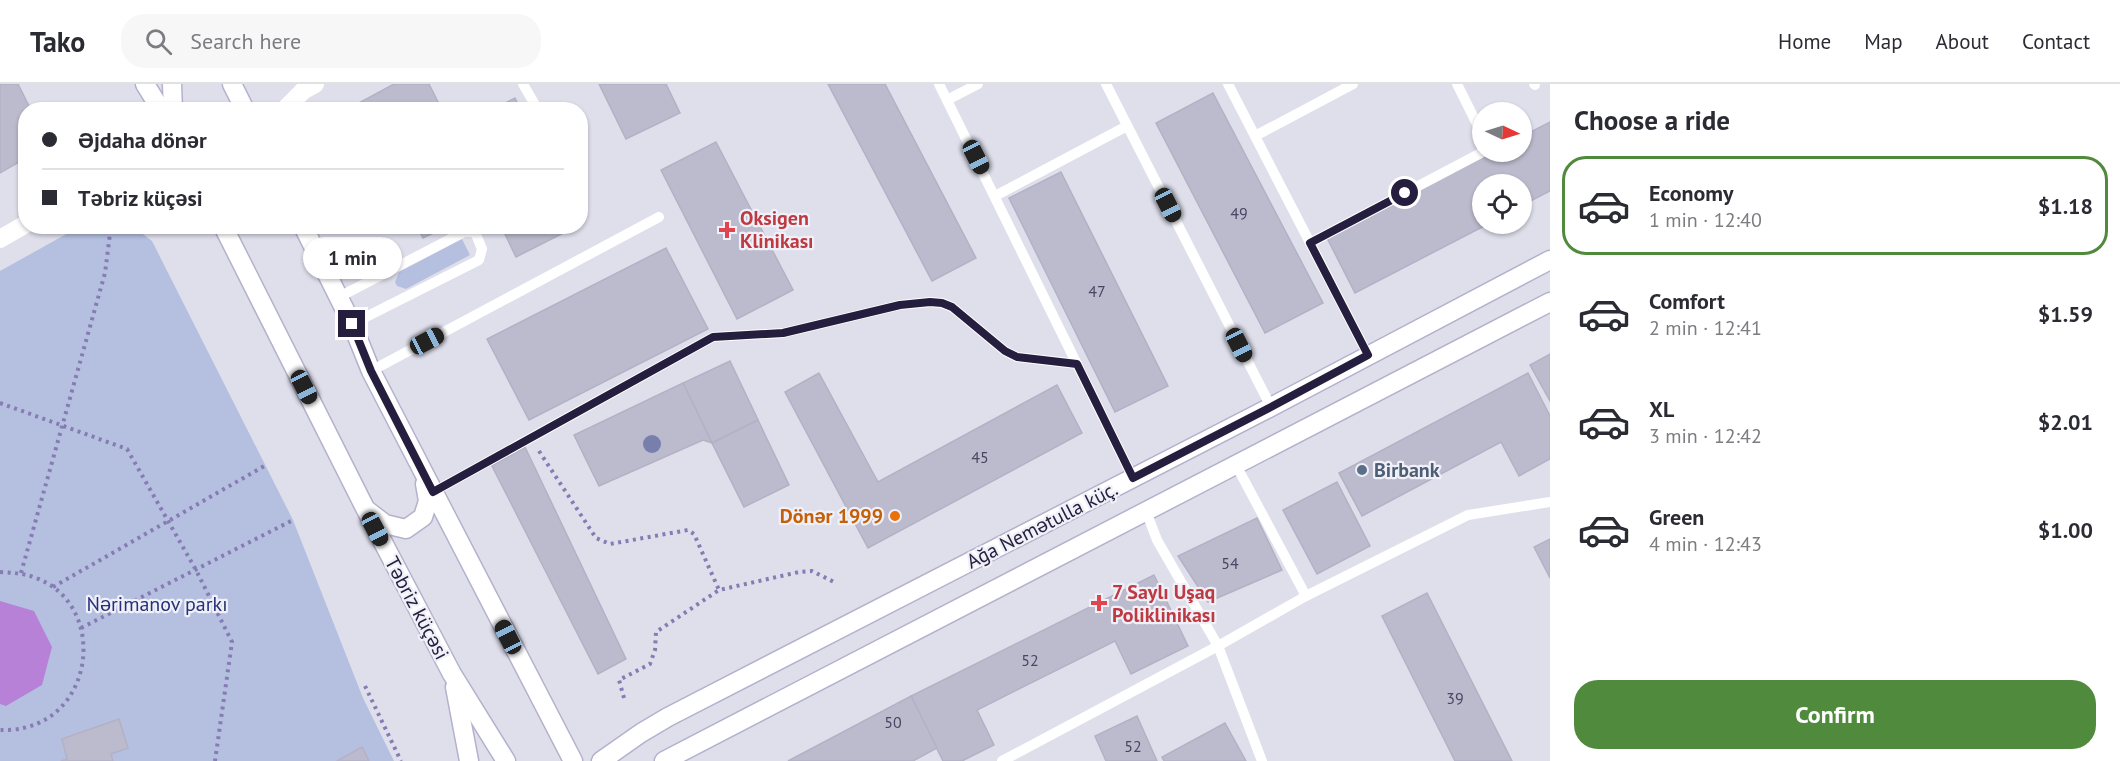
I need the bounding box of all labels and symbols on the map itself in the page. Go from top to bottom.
north arrow [1472,102,1532,162]
car [960,137,992,177]
route start [1391,179,1418,206]
car [1152,185,1184,225]
house number: 49 [1230,203,1248,223]
place label: Oksigen Klinikası [740,205,814,254]
marker: Oksigen Klinikası [718,221,736,239]
callout: 1 min [302,237,401,279]
house number: 47 [1088,281,1106,301]
route end [338,310,365,337]
car [407,325,447,357]
car [1223,325,1255,365]
car [288,367,320,407]
house number: 45 [971,447,989,467]
place label: Birbank [1374,457,1440,483]
marker: Birbank [1355,463,1369,477]
street label: Ağa Nemətulla küç. [962,476,1122,574]
place label: Dönər 1999 [780,503,883,529]
car [359,509,391,549]
marker: Dönər 1999 [888,509,902,523]
street label: Təbriz küçəsi [379,552,455,664]
house number: 54 [1221,553,1239,573]
place label: 7 Saylı Uşaq Poliklinikası [1112,579,1216,628]
park label: Nərimanov parkı [86,591,228,617]
marker: 7 Saylı Uşaq Poliklinikası [1090,594,1108,612]
car [492,617,524,657]
house number: 52 [1021,650,1039,670]
house number: 39 [1446,688,1464,708]
house number: 50 [884,712,902,732]
house number: 52 [1124,736,1142,756]

